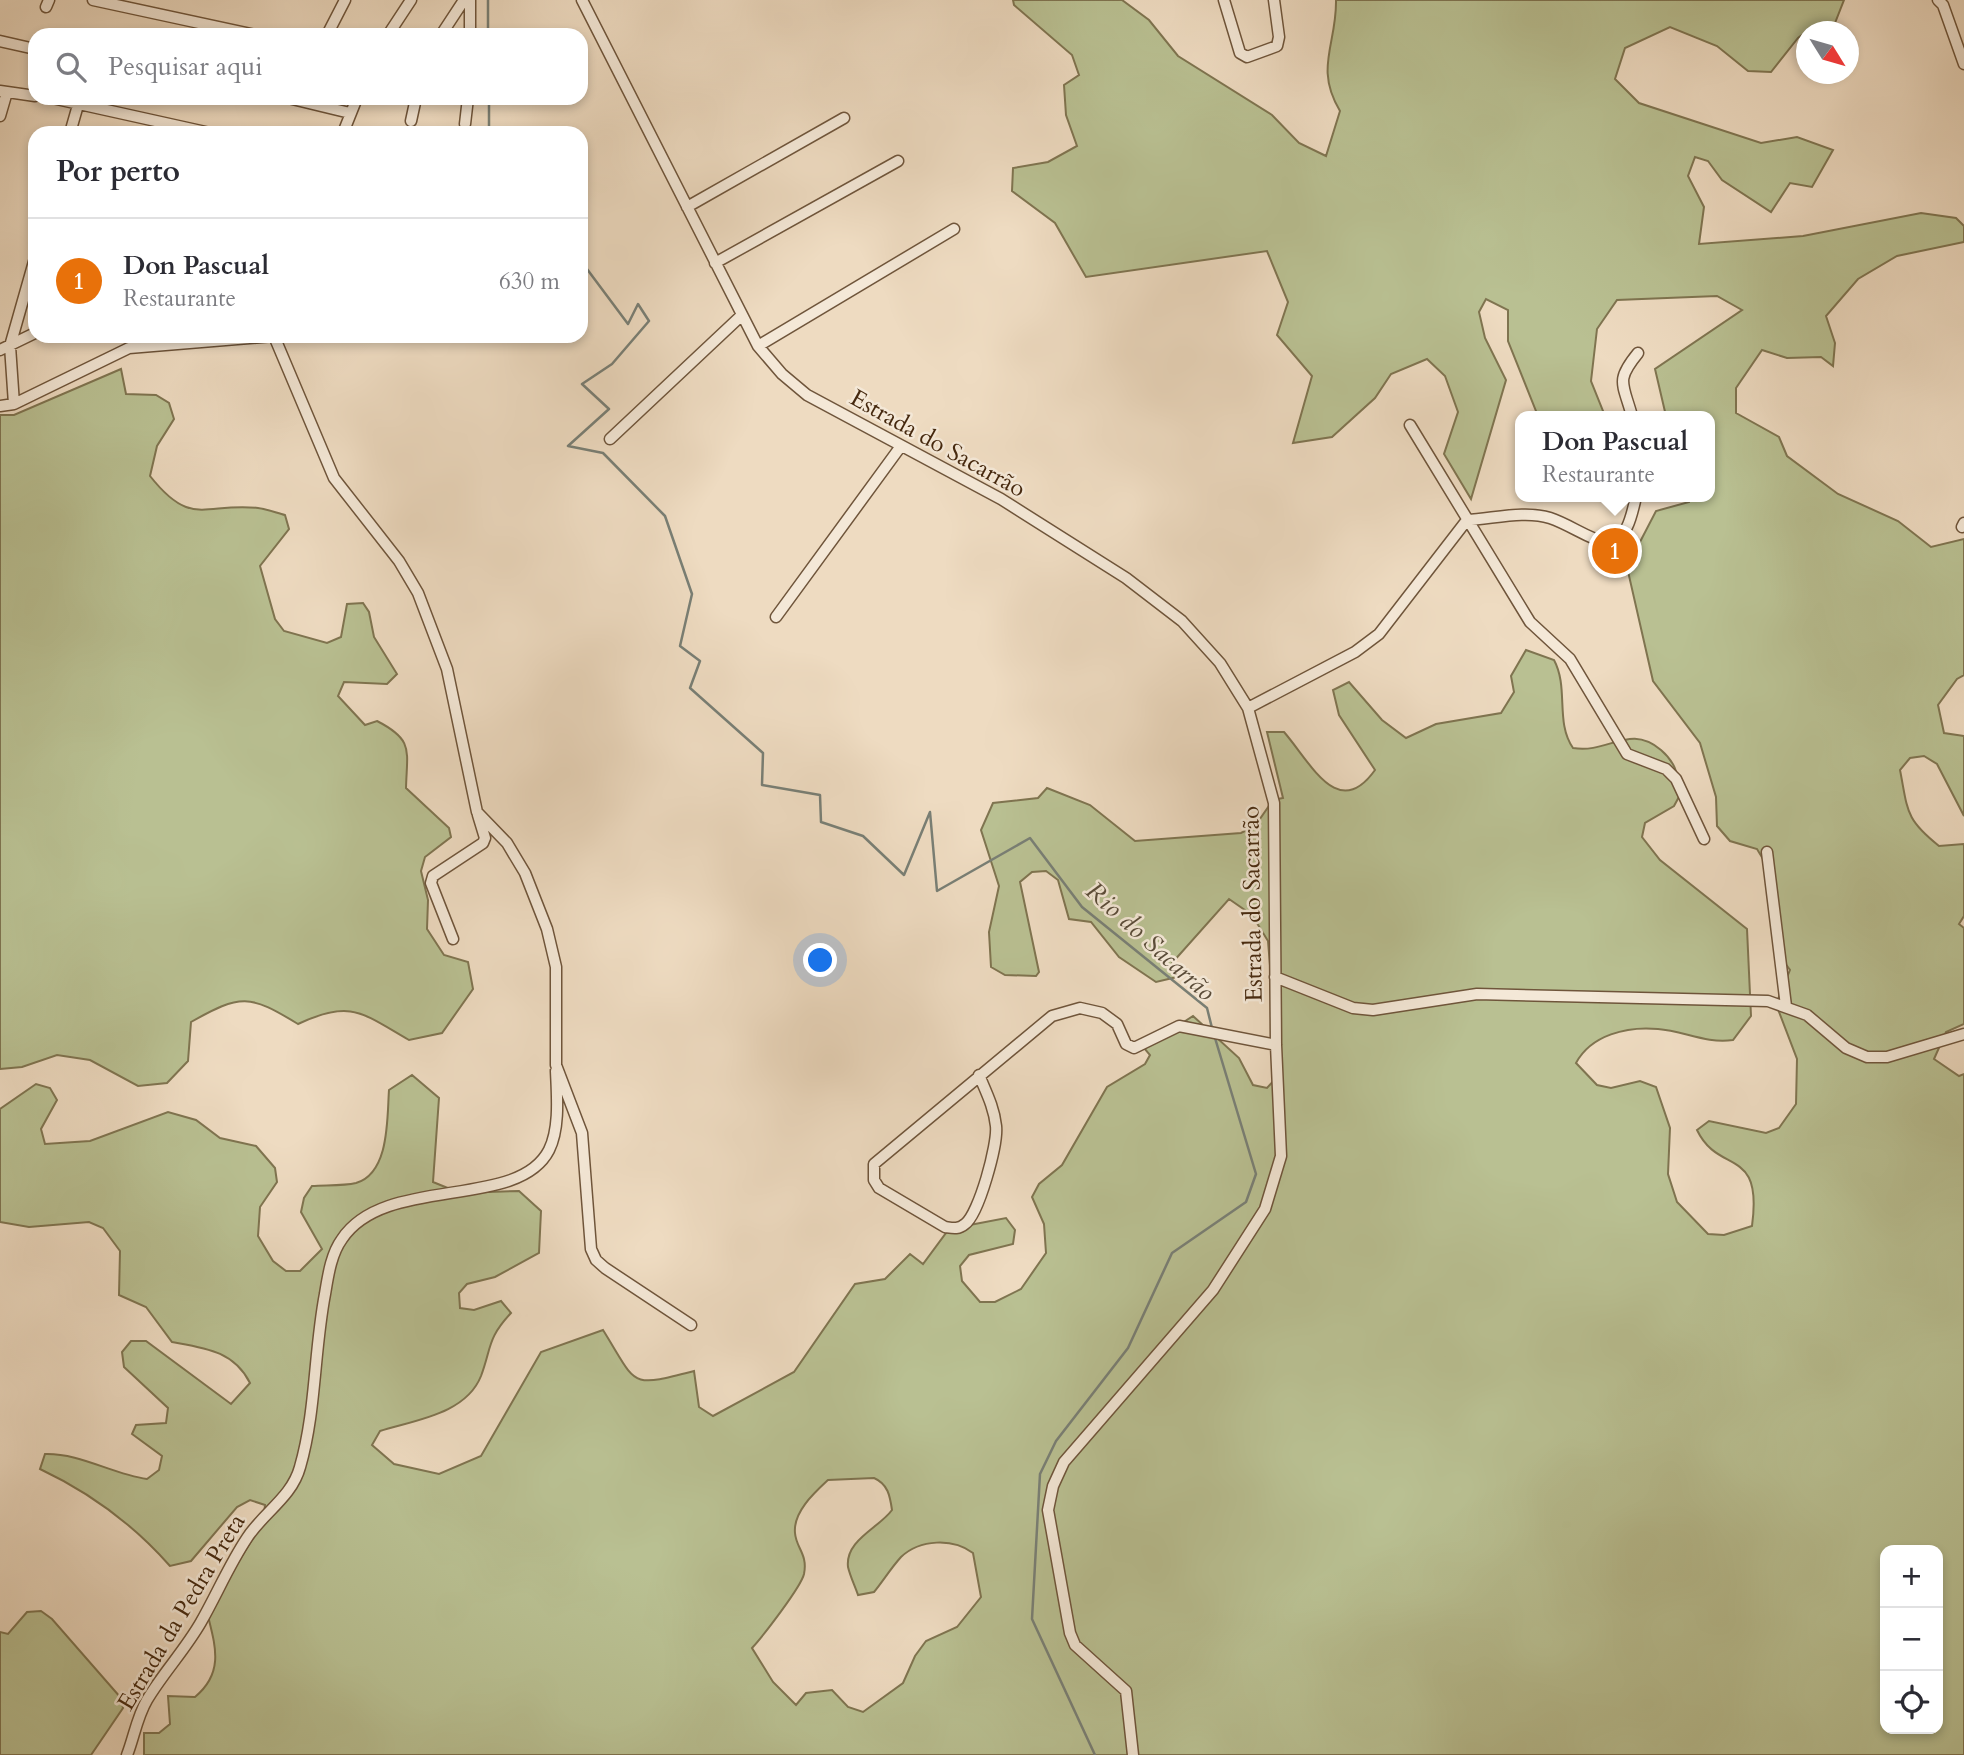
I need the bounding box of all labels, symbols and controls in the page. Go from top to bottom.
north arrow [1796,21,1859,84]
search box [28,28,588,105]
icon: search [52,48,90,86]
text: Pesquisar aqui [108,49,263,84]
text: Por perto [56,151,180,192]
text: Don Pascual [123,248,269,283]
text: 1 [73,266,85,297]
text: 630 m [499,266,560,297]
text: Restaurante [123,283,236,314]
street label: Estrada do Sacarrão [844,382,1031,505]
popup [1515,411,1715,502]
text: Don Pascual [1542,424,1688,459]
text: Restaurante [1542,459,1655,490]
pin: 1 [1592,525,1638,577]
street label: Estrada do Sacarrão [1234,806,1271,1002]
water label: Rio do Sacarrão [1078,874,1223,1009]
your location [803,943,837,977]
street label: Estrada da Pedra Preta [110,1507,254,1717]
map controls [1880,1545,1943,1734]
button: + [1880,1545,1943,1608]
button: − [1880,1608,1943,1671]
button: locate [1880,1671,1943,1734]

